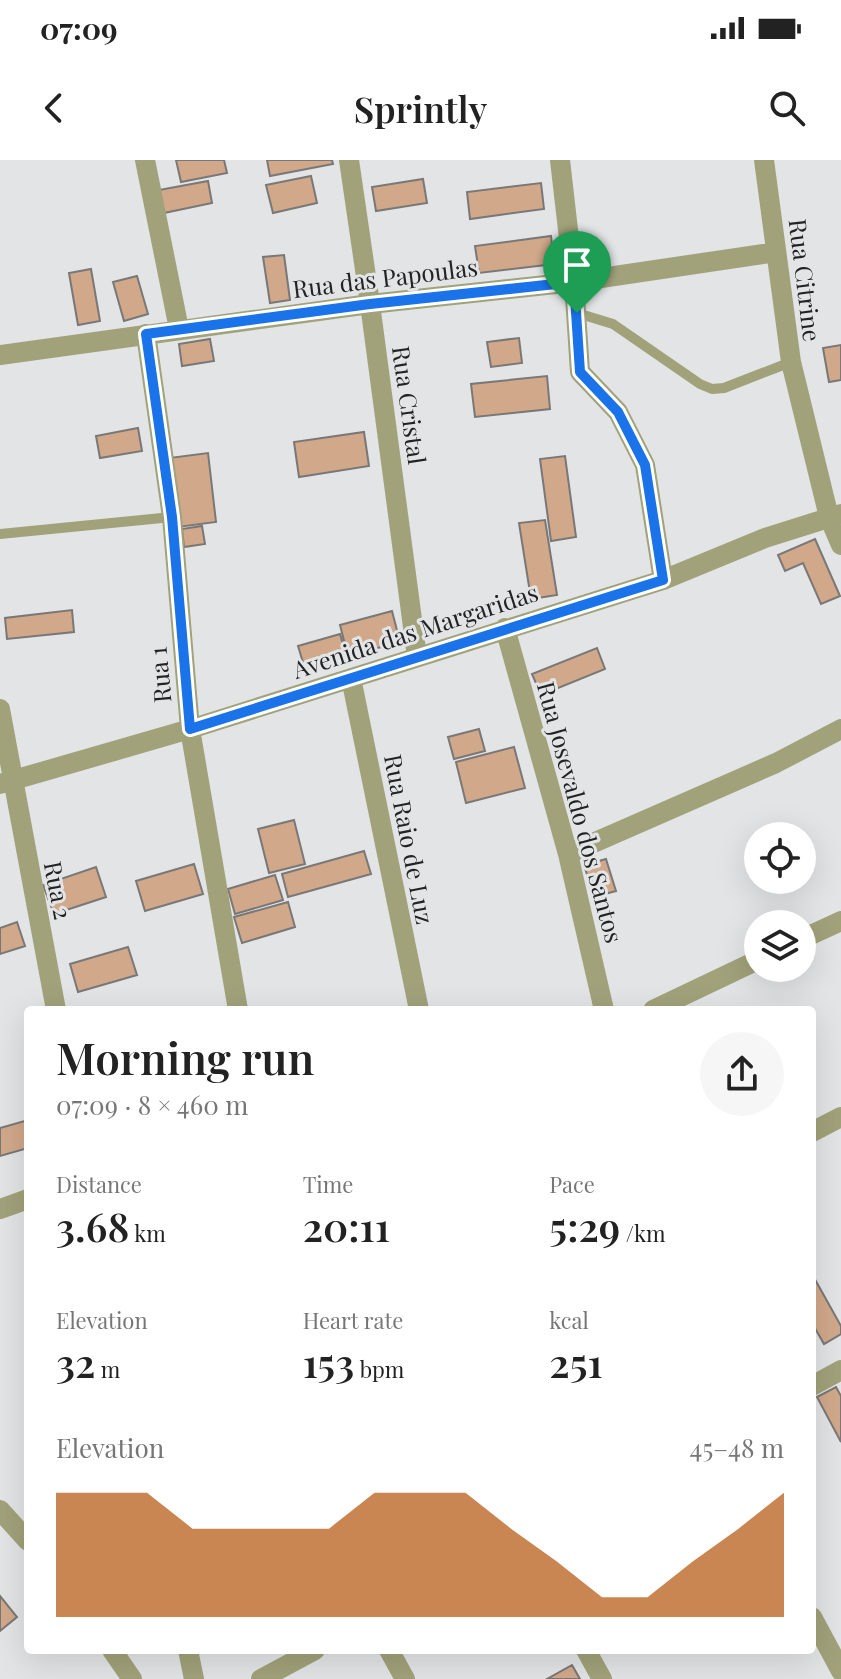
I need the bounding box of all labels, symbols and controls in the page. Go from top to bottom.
text: 07:09 [40,8,118,48]
text: Sprintly [354,84,487,132]
icon: back [32,86,76,130]
icon: search [765,86,809,130]
street label: Rua Citrine [783,217,829,343]
pin [543,231,611,313]
icon: arrive [555,243,599,287]
street label: Rua das Papoulas [291,250,479,304]
street label: Rua Cristal [386,344,434,466]
street label: Avenida das Margaridas [287,575,542,685]
street label: Rua 1 [141,646,177,704]
street label: Rua Josevaldo dos Santos [531,678,631,946]
street label: Rua Raio de Luz [378,751,442,927]
map controls [744,822,816,982]
button: locate [744,822,816,894]
street label: Rua 2 [38,858,80,922]
button: layers [744,910,816,982]
text: Morning run [56,1027,314,1086]
button: share [700,1032,784,1116]
text: 07:09 · 8 × 460 m [56,1087,248,1122]
text: Distance [56,1169,142,1199]
text: Time [303,1169,353,1199]
text: Pace [549,1169,595,1199]
text: 3.68 [56,1199,129,1252]
text: 20:11 [303,1199,390,1252]
text: 5:29 [549,1199,620,1252]
text: km [129,1218,166,1248]
text: /km [620,1218,666,1248]
text: Elevation [56,1305,148,1335]
text: Heart rate [303,1305,403,1335]
text: kcal [549,1305,589,1335]
text: 32 [56,1335,95,1388]
text: 153 [303,1335,354,1388]
text: 251 [549,1335,603,1388]
text: m [95,1354,120,1384]
text: bpm [354,1354,404,1384]
text: Elevation [56,1430,164,1465]
text: 45–48 m [690,1430,784,1465]

